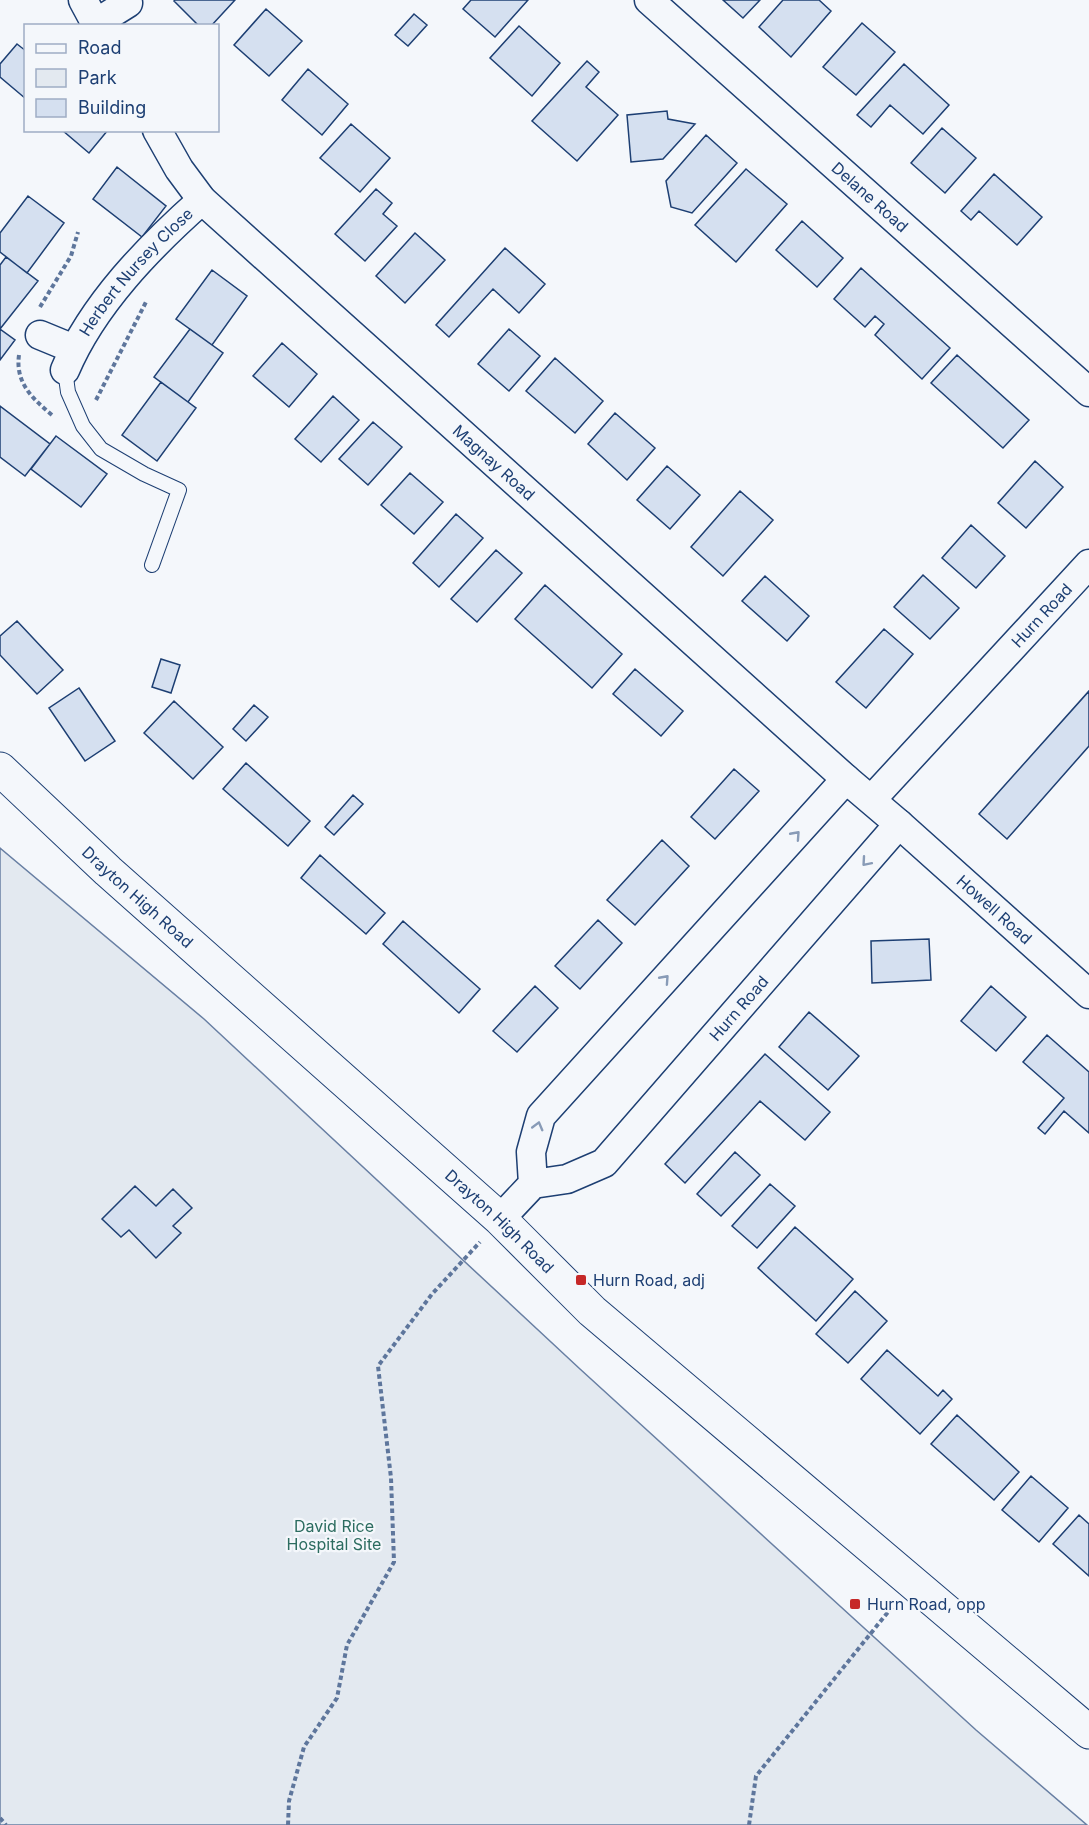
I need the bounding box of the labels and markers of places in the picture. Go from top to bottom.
place label: Hurn Road, adj [593,1270,705,1290]
marker: Hurn Road, adj [574,1273,588,1287]
place label: Hurn Road, opp [867,1594,985,1614]
marker: Hurn Road, opp [848,1597,862,1611]

